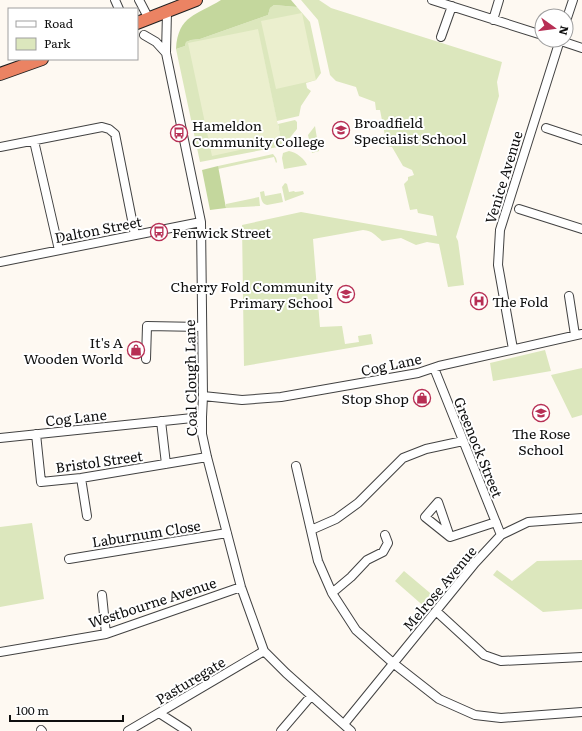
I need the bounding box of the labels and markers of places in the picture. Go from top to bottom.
place label: Broadfield Specialist School [354,112,467,148]
place label: Hameldon Community College [192,115,324,151]
school or university icon: Broadfield Specialist School [331,120,351,140]
bus stop icon: Hameldon Community College [169,123,189,143]
bus stop icon: Fenwick Street [149,222,169,242]
place label: Fenwick Street [172,222,271,242]
place label: Cherry Fold Community Primary School [170,276,334,312]
school or university icon: Cherry Fold Community Primary School [336,284,356,304]
hospital icon: The Fold [469,291,489,311]
place label: The Fold [492,291,549,311]
place label: It's A Wooden World [23,332,124,368]
shop icon: It's A Wooden World [126,340,146,360]
place label: Stop Shop [341,388,409,408]
shop icon: Stop Shop [412,388,432,408]
school or university icon: The Rose School [531,403,551,423]
place label: The Rose School [512,423,570,459]

